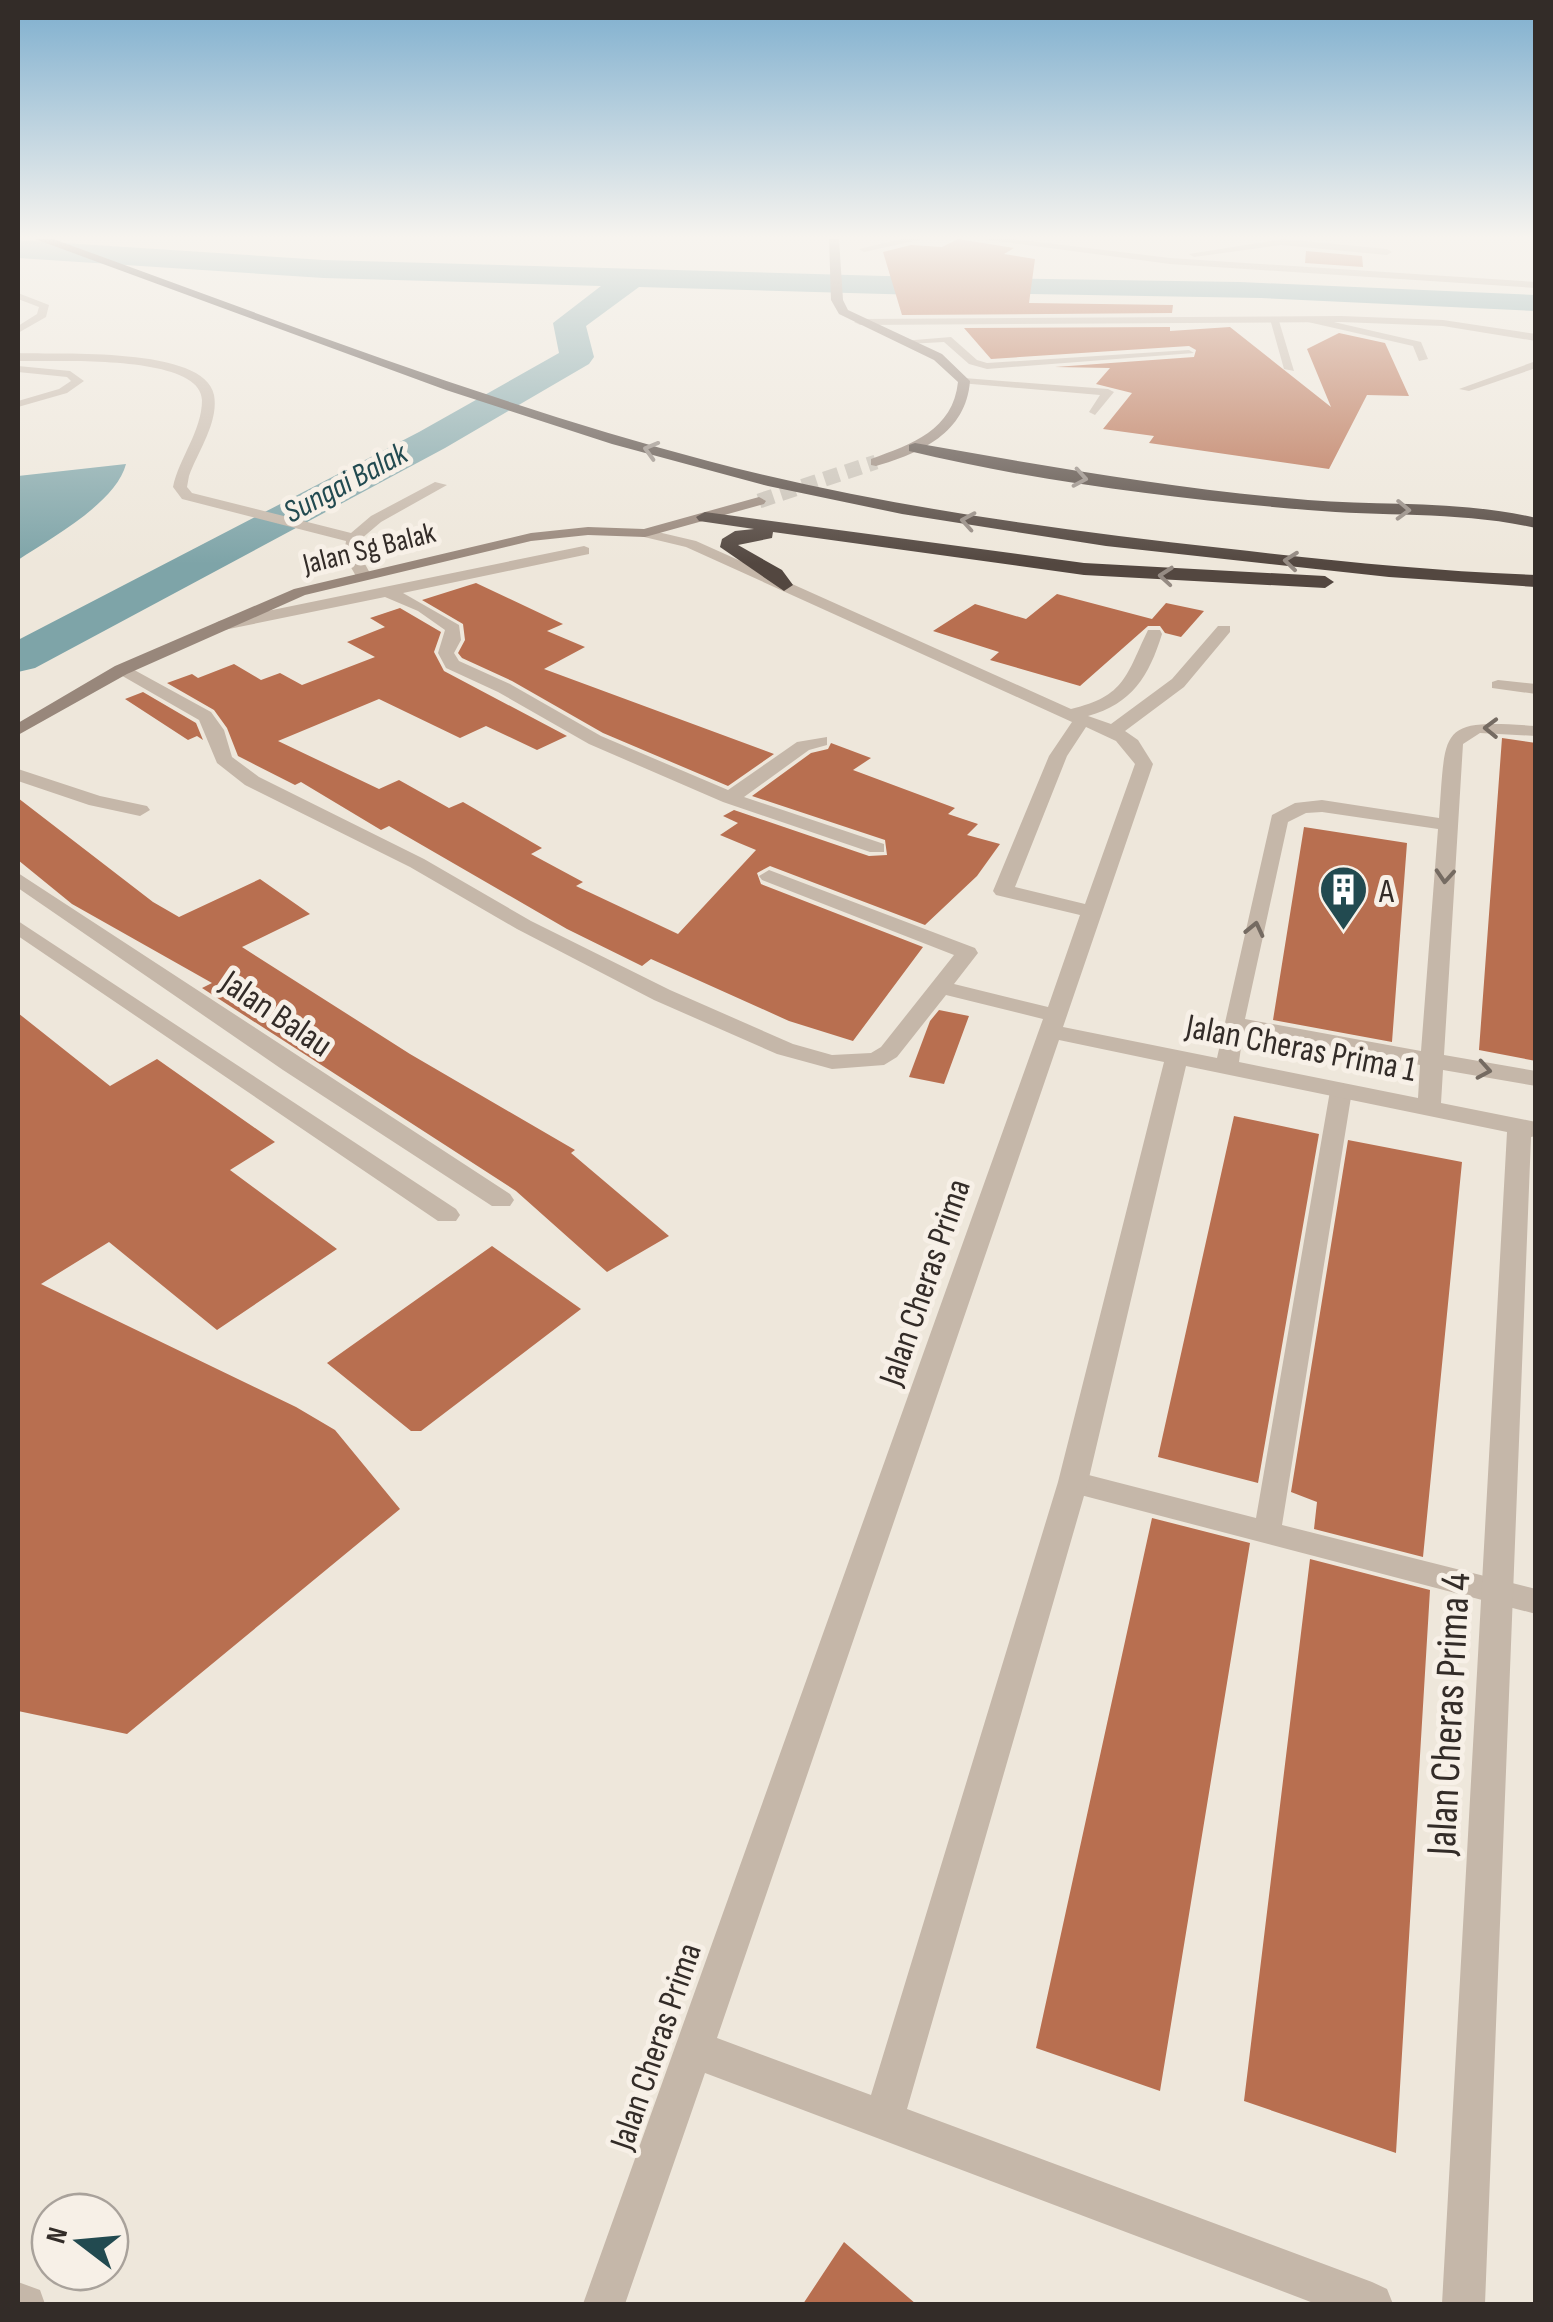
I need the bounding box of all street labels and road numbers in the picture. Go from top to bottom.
street label: Jalan Sg Balak [298,515,440,583]
street label: Jalan Balau [212,961,340,1067]
street label: Jalan Cheras Prima 1 [1181,1005,1419,1092]
street label: Jalan Cheras Prima [870,1174,981,1392]
street label: Jalan Cheras Prima 4 [1417,1572,1482,1858]
street label: Jalan Cheras Prima [601,1938,712,2156]

